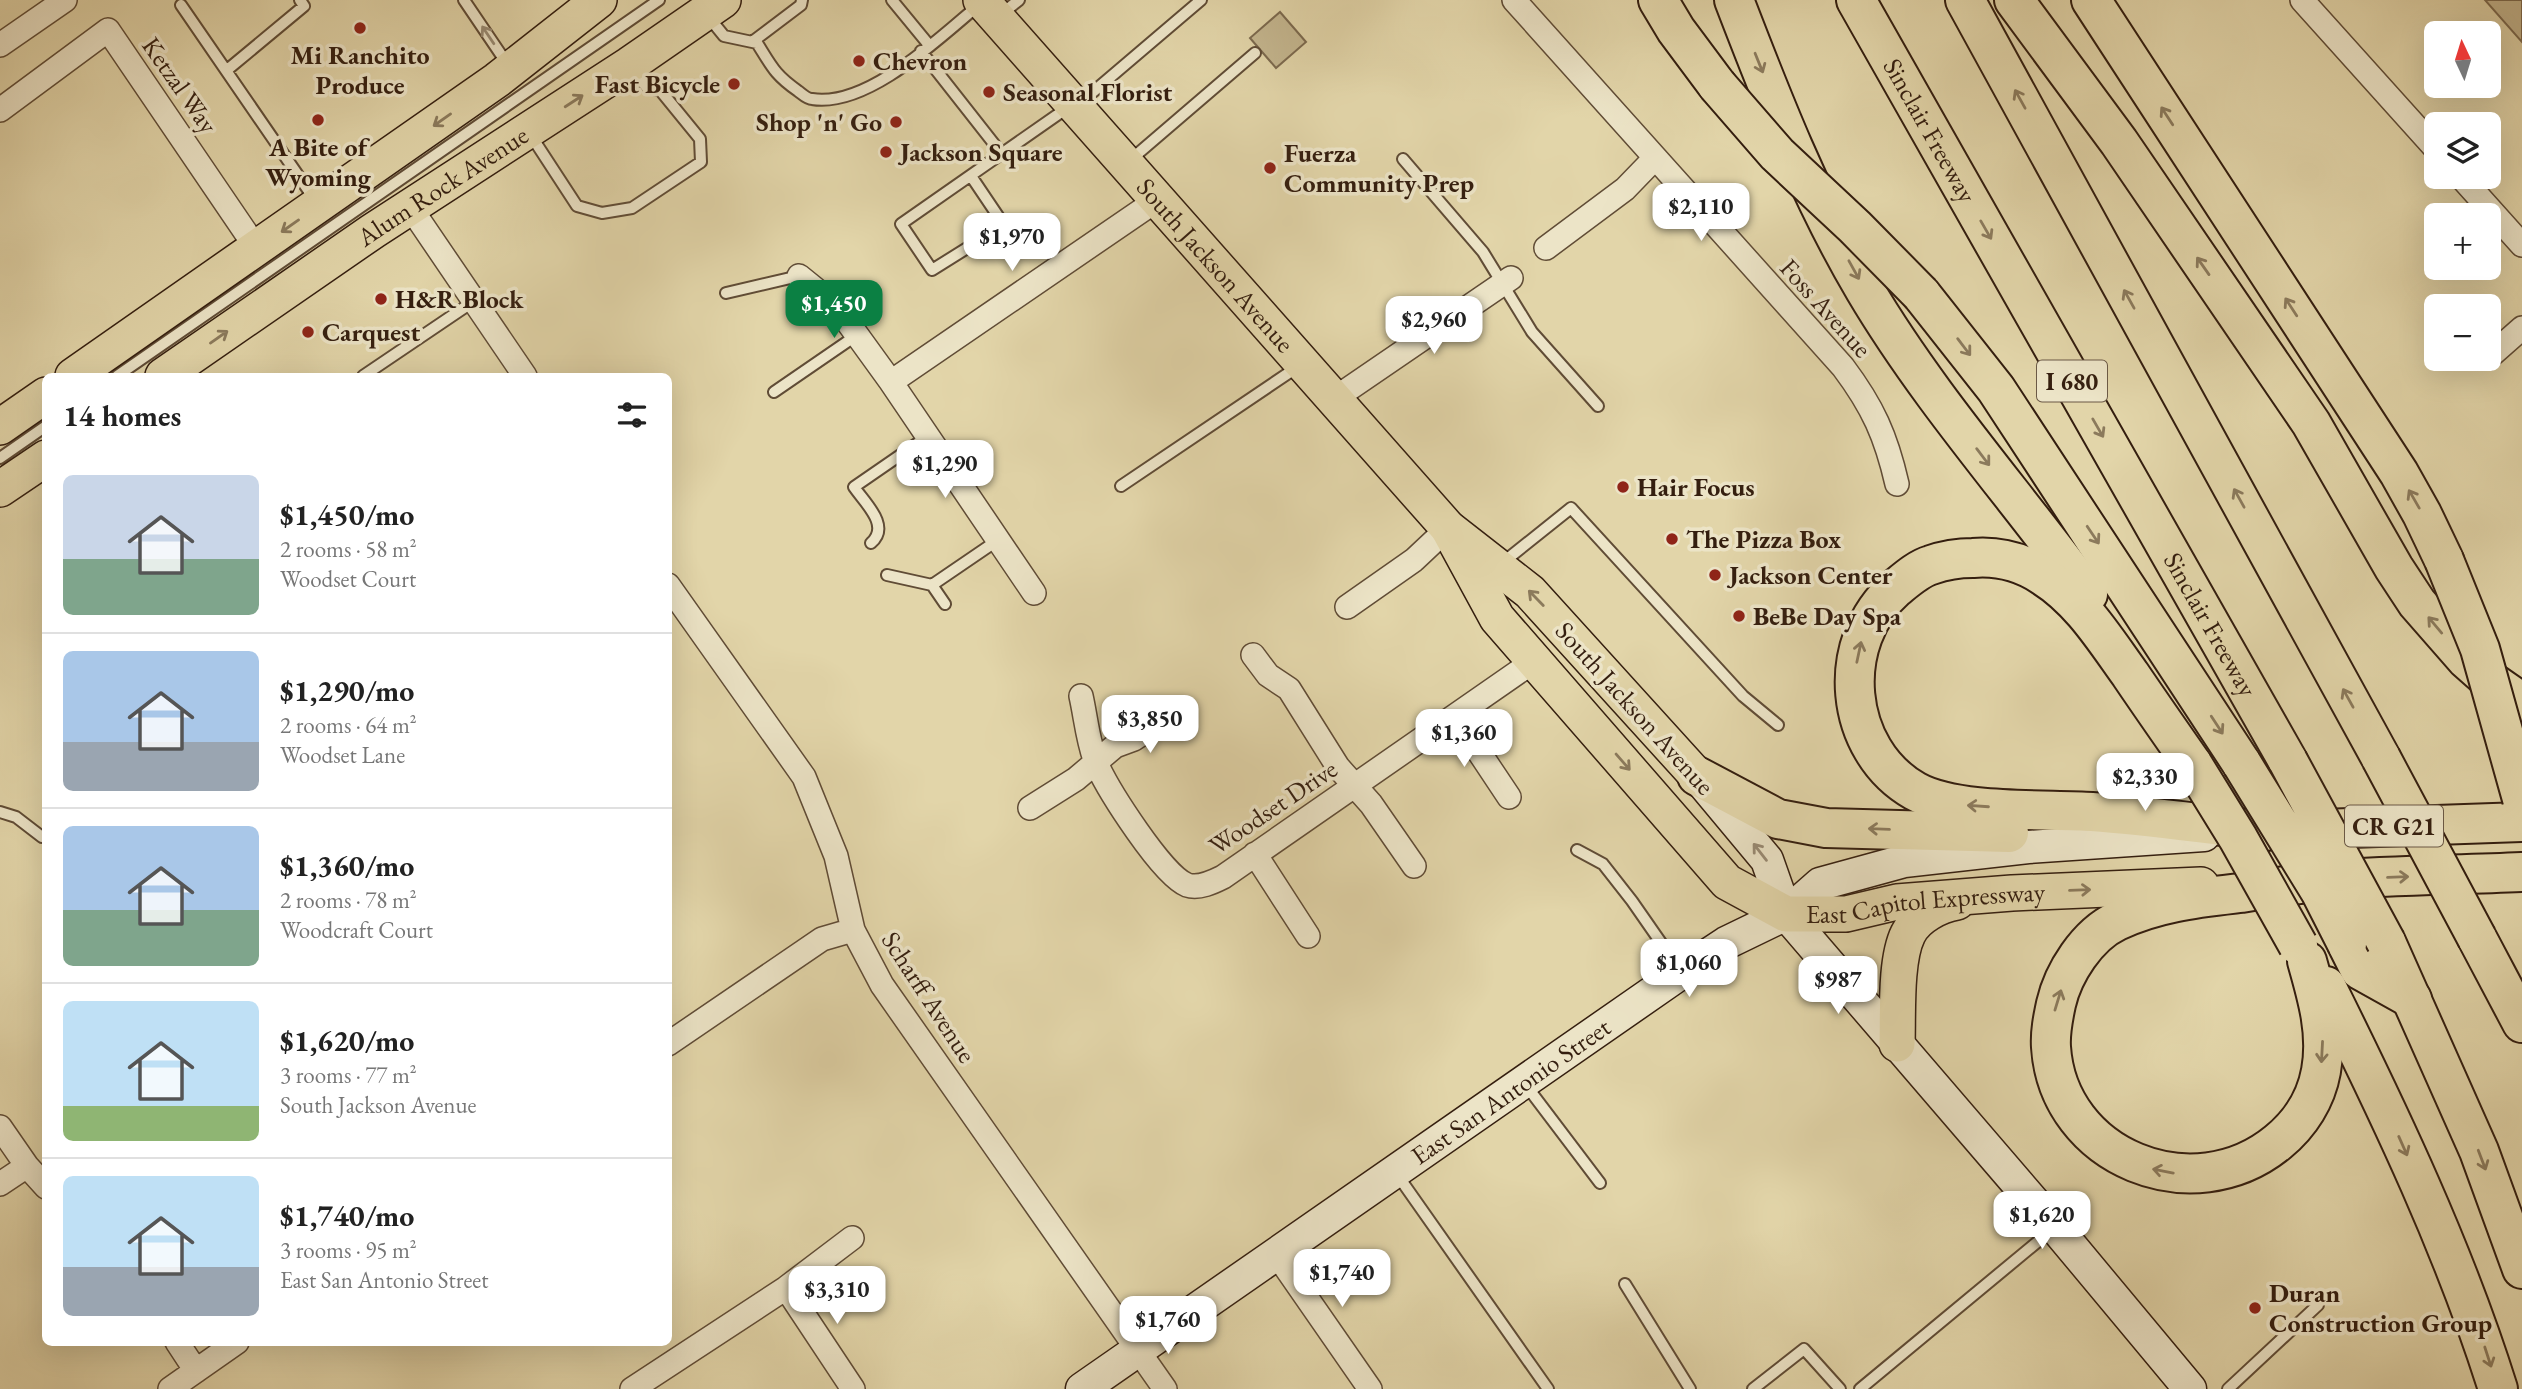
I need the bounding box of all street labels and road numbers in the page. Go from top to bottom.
street label: Ketzal Way [134,30,226,140]
street label: Sinclair Freeway [1876,52,1985,209]
street label: Alum Rock Avenue [349,118,535,255]
street label: South Jackson Avenue [1129,171,1302,360]
street label: Foss Avenue [1773,251,1879,365]
road number: I 680 [2037,360,2107,402]
street label: Sinclair Freeway [2156,546,2265,703]
street label: South Jackson Avenue [1548,614,1722,802]
street label: Woodset Drive [1202,752,1344,862]
road number: CR G21 [2345,806,2443,846]
street label: East Capitol Expressway [1806,875,2046,931]
street label: Scharff Avenue [874,925,984,1069]
street label: East San Antonio Street [1404,1010,1617,1172]

